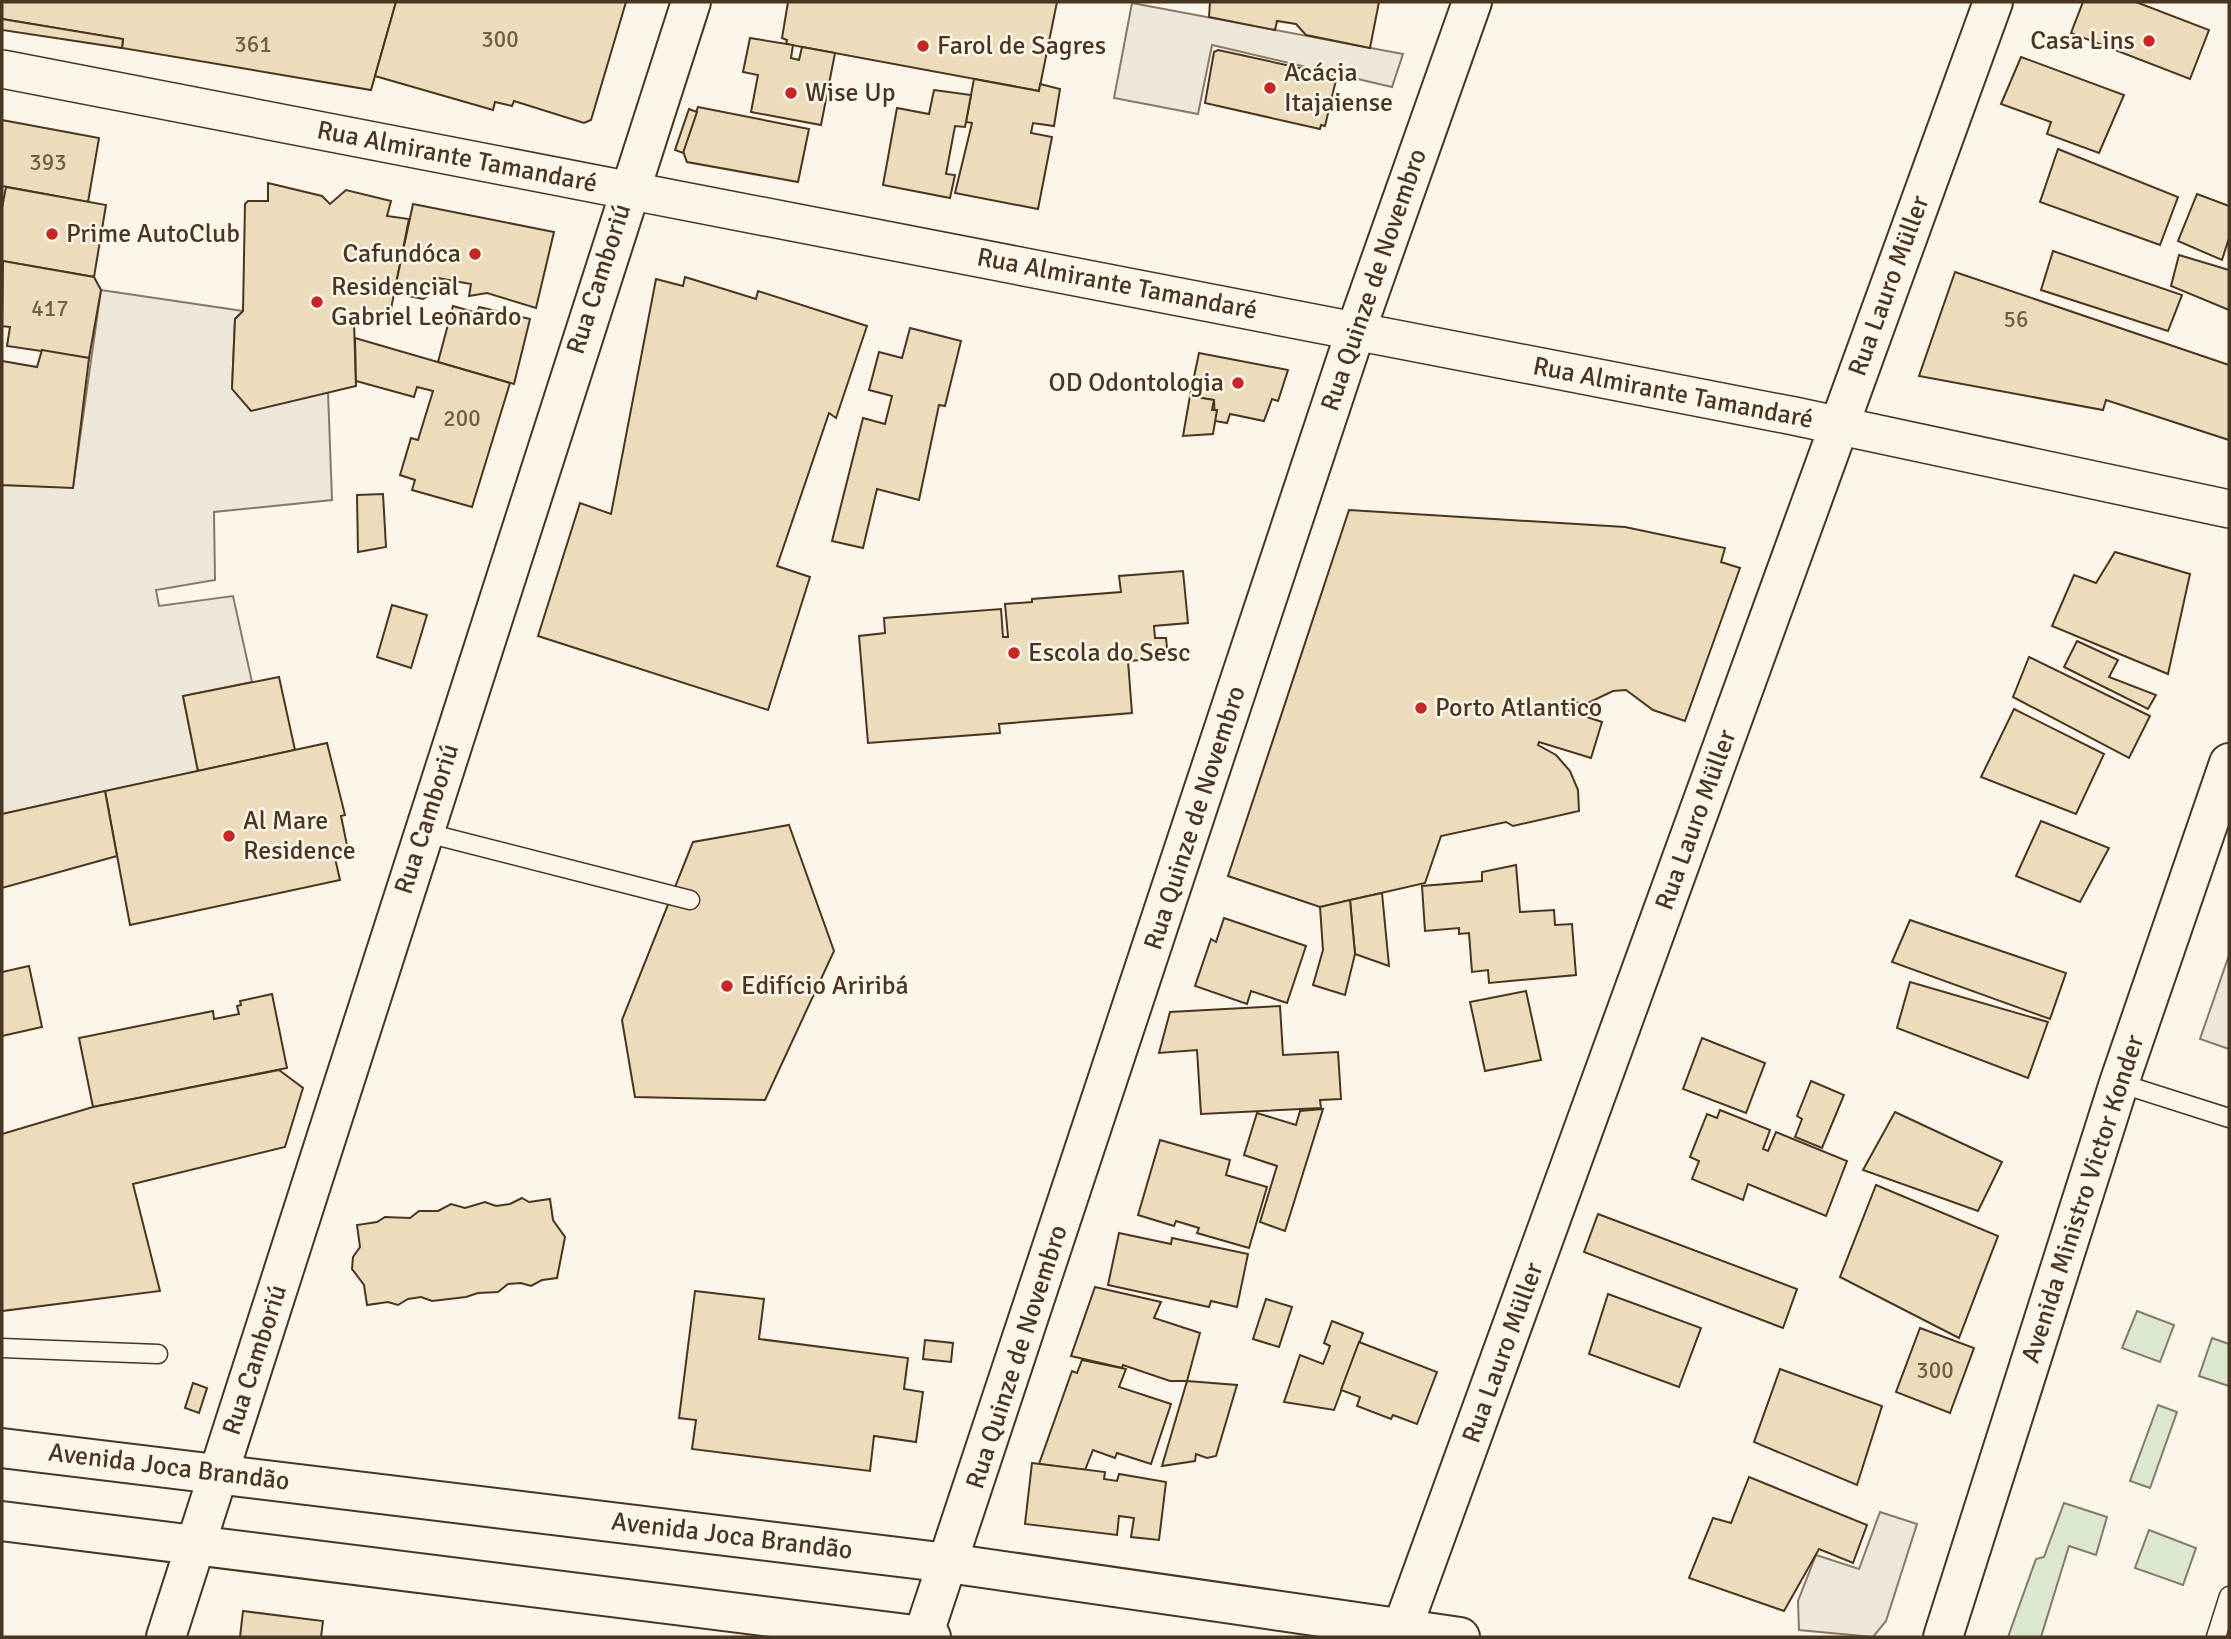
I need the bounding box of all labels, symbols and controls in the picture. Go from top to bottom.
house number: 300 [481,25,519,54]
place label: Casa Lins [2030,25,2135,57]
house number: 361 [234,30,272,59]
place label: Farol de Sagres [937,30,1106,62]
marker: Casa Lins [2141,33,2157,49]
marker: Farol de Sagres [915,38,931,54]
place label: Acácia Itajaiense [1284,57,1393,119]
place label: Wise Up [805,77,895,109]
marker: Acácia Itajaiense [1262,80,1278,96]
marker: Wise Up [783,85,799,101]
street label: Rua Almirante Tamandaré [314,114,600,200]
street label: Rua Quinze de Novembro [1314,145,1434,415]
house number: 393 [29,148,67,177]
street label: Rua Lauro Müller [1842,191,1937,381]
street label: Rua Camboriú [560,200,638,358]
place label: Prime AutoClub [66,218,240,250]
marker: Prime AutoClub [44,226,60,242]
place label: Cafundóca [342,238,461,270]
street label: Rua Almirante Tamandaré [974,241,1260,327]
marker: Cafundóca [467,246,483,262]
place label: Residencial Gabriel Leonardo [331,271,521,333]
house number: 417 [31,294,69,323]
marker: Residencial Gabriel Leonardo [309,294,325,310]
house number: 56 [2004,305,2028,334]
street label: Rua Almirante Tamandaré [1530,350,1816,436]
place label: OD Odontologia [1049,367,1224,399]
marker: OD Odontologia [1230,375,1246,391]
house number: 200 [443,404,481,433]
place label: Escola do Sesc [1028,637,1190,669]
marker: Escola do Sesc [1006,645,1022,661]
street label: Rua Quinze de Novembro [1137,682,1253,954]
place label: Porto Atlantico [1435,692,1602,724]
marker: Porto Atlantico [1413,700,1429,716]
street label: Rua Lauro Müller [1649,725,1744,915]
street label: Rua Camboriú [388,740,466,898]
place label: Al Mare Residence [243,805,356,867]
marker: Al Mare Residence [221,828,237,844]
place label: Edifício Ariribá [741,970,909,1002]
marker: Edifício Ariribá [719,978,735,994]
street label: Avenida Ministro Victor Konder [2015,1031,2151,1367]
street label: Rua Quinze de Novembro [959,1221,1075,1493]
street label: Rua Lauro Müller [1456,1258,1551,1448]
street label: Rua Camboriú [216,1281,294,1439]
house number: 300 [1916,1356,1954,1385]
street label: Avenida Joca Brandão [47,1436,291,1498]
street label: Avenida Joca Brandão [610,1505,854,1567]

